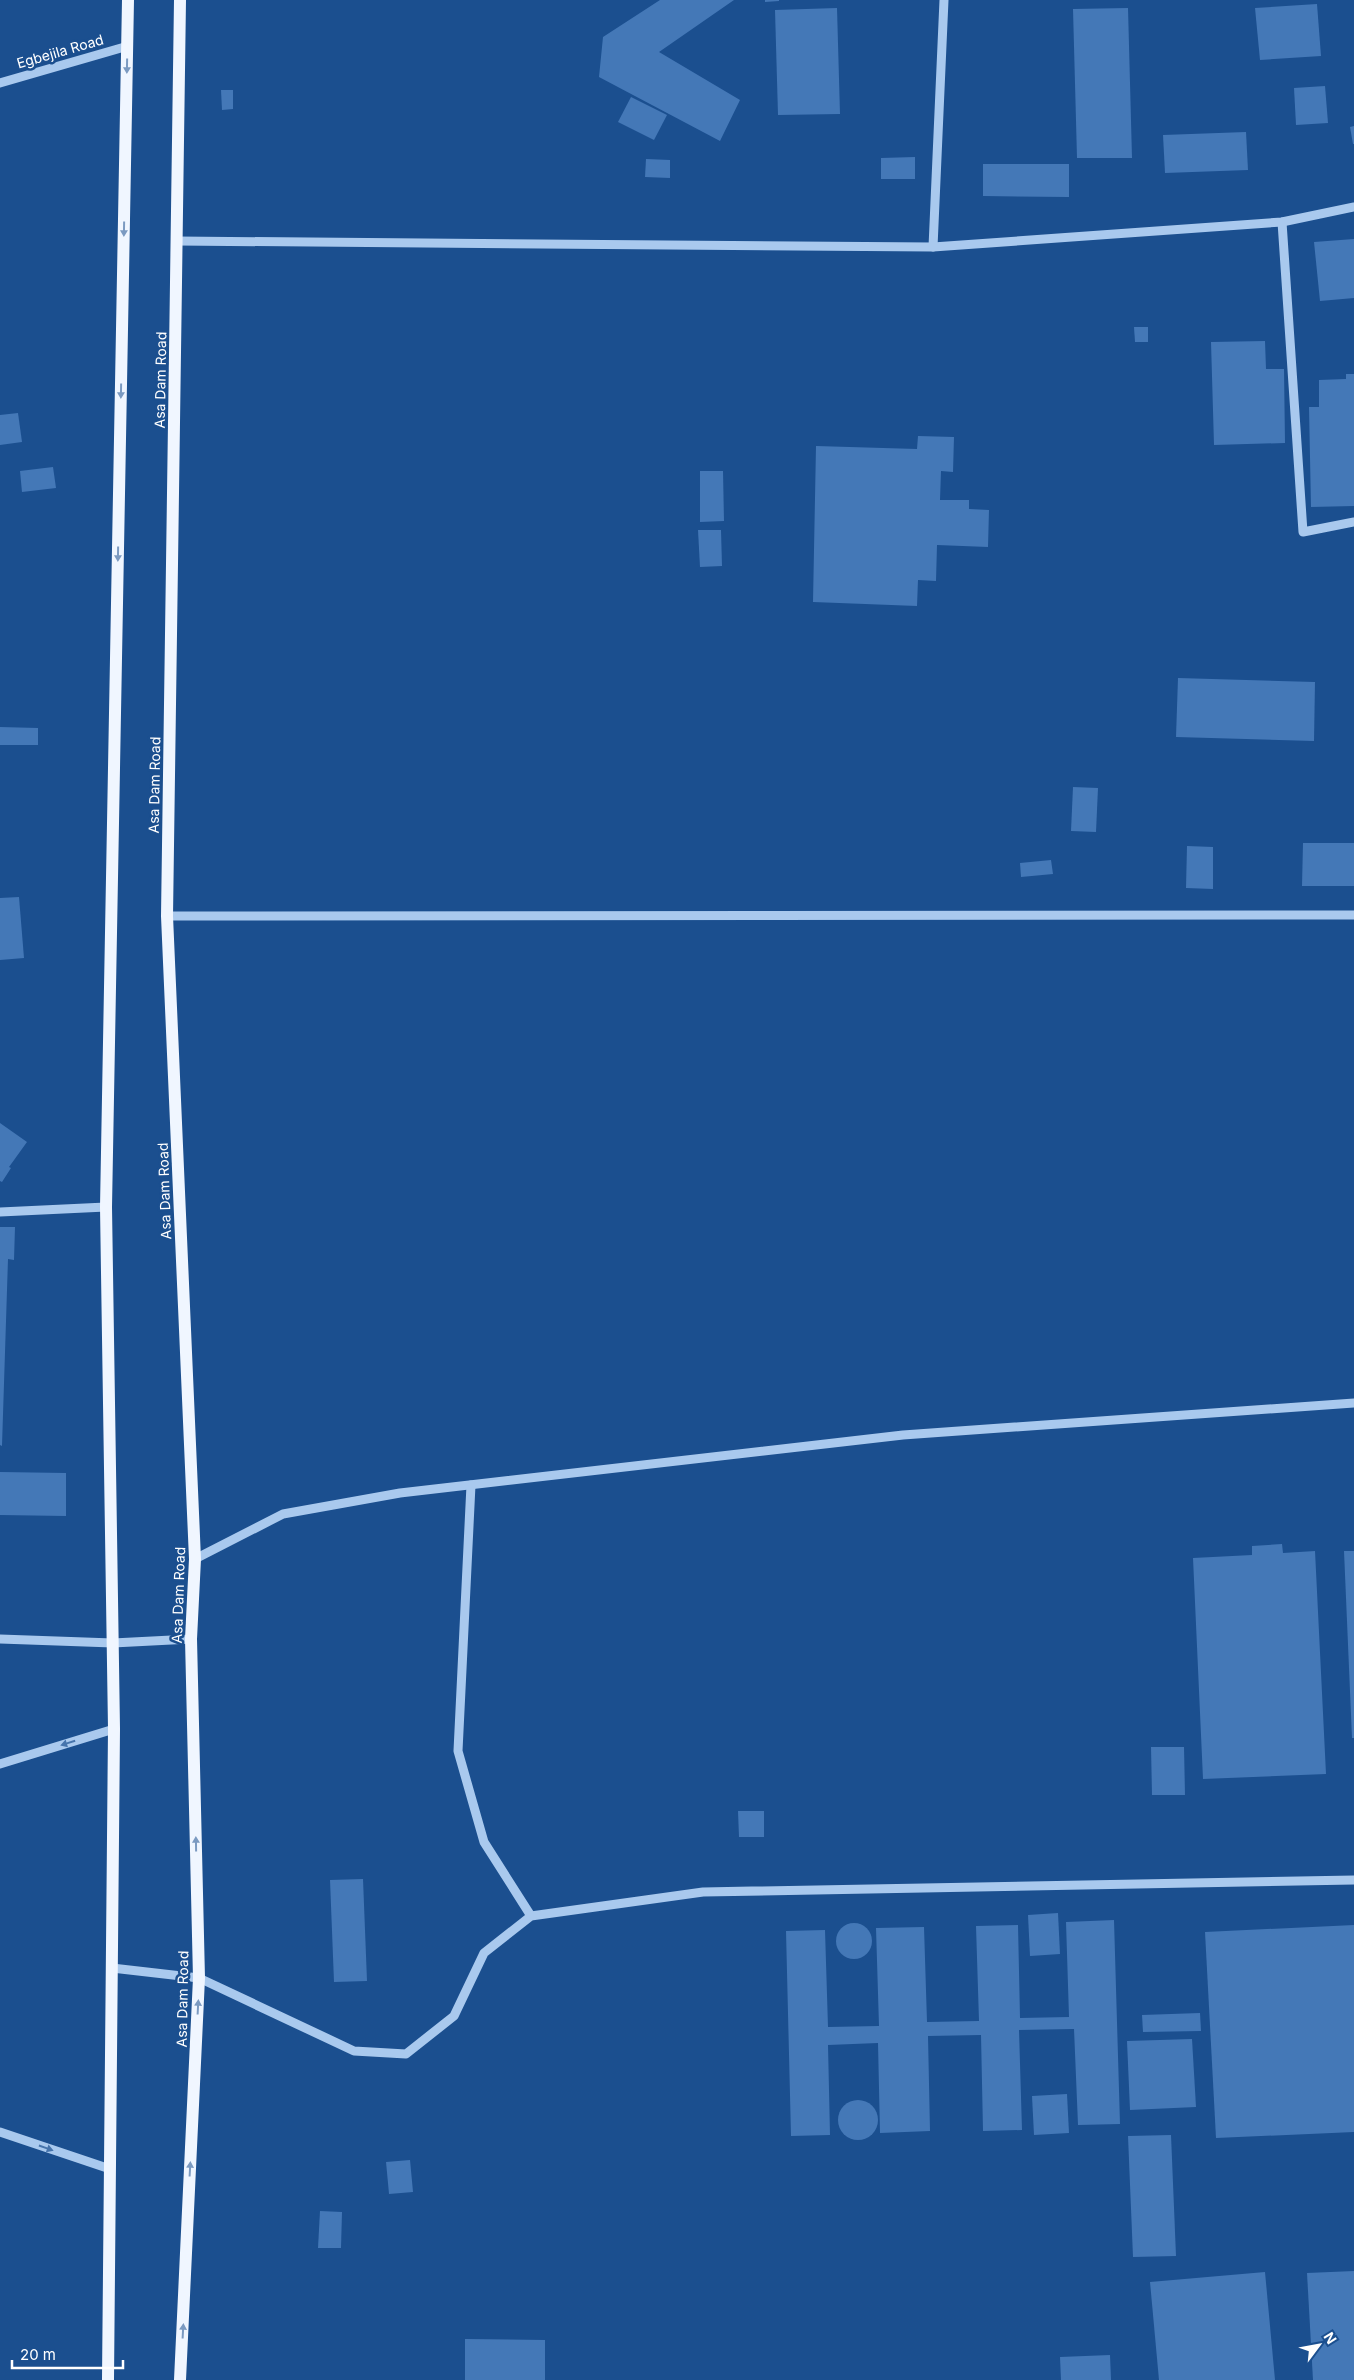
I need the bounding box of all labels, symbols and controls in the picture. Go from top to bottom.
street label: Egbejila Road [15,30,105,72]
one-way arrow [123,58,131,74]
one-way arrow [120,221,128,237]
street label: Asa Dam Road [151,331,169,429]
one-way arrow [117,383,125,399]
one-way arrow [114,546,122,562]
street label: Asa Dam Road [145,736,163,834]
street label: Asa Dam Road [154,1142,174,1240]
street label: Asa Dam Road [168,1546,188,1644]
one-way arrow [60,1740,75,1748]
one-way arrow [192,1836,200,1852]
street label: Asa Dam Road [173,1950,191,2048]
one-way arrow [194,1998,202,2014]
one-way arrow [39,2145,54,2152]
one-way arrow [187,2161,195,2177]
north arrow [1294,2320,1344,2370]
one-way arrow [179,2323,187,2339]
text: N [1320,2329,1340,2347]
scale bar [12,2338,124,2370]
text: 20 m [20,2345,56,2364]

